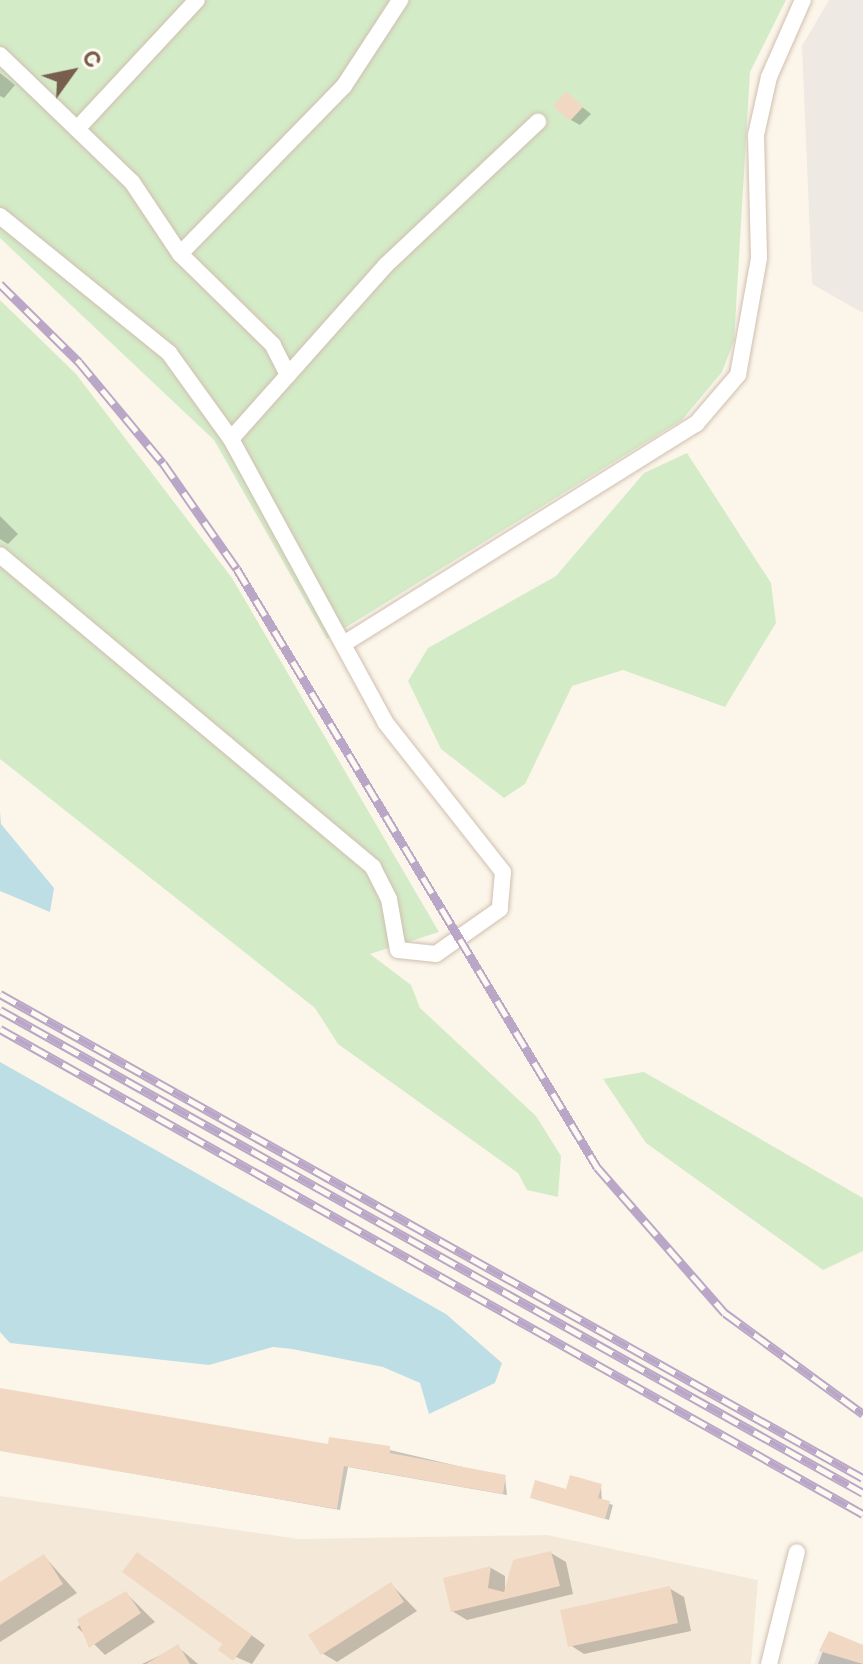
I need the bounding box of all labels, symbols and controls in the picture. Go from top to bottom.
north arrow [32,32,112,112]
text: С [77,45,107,73]

